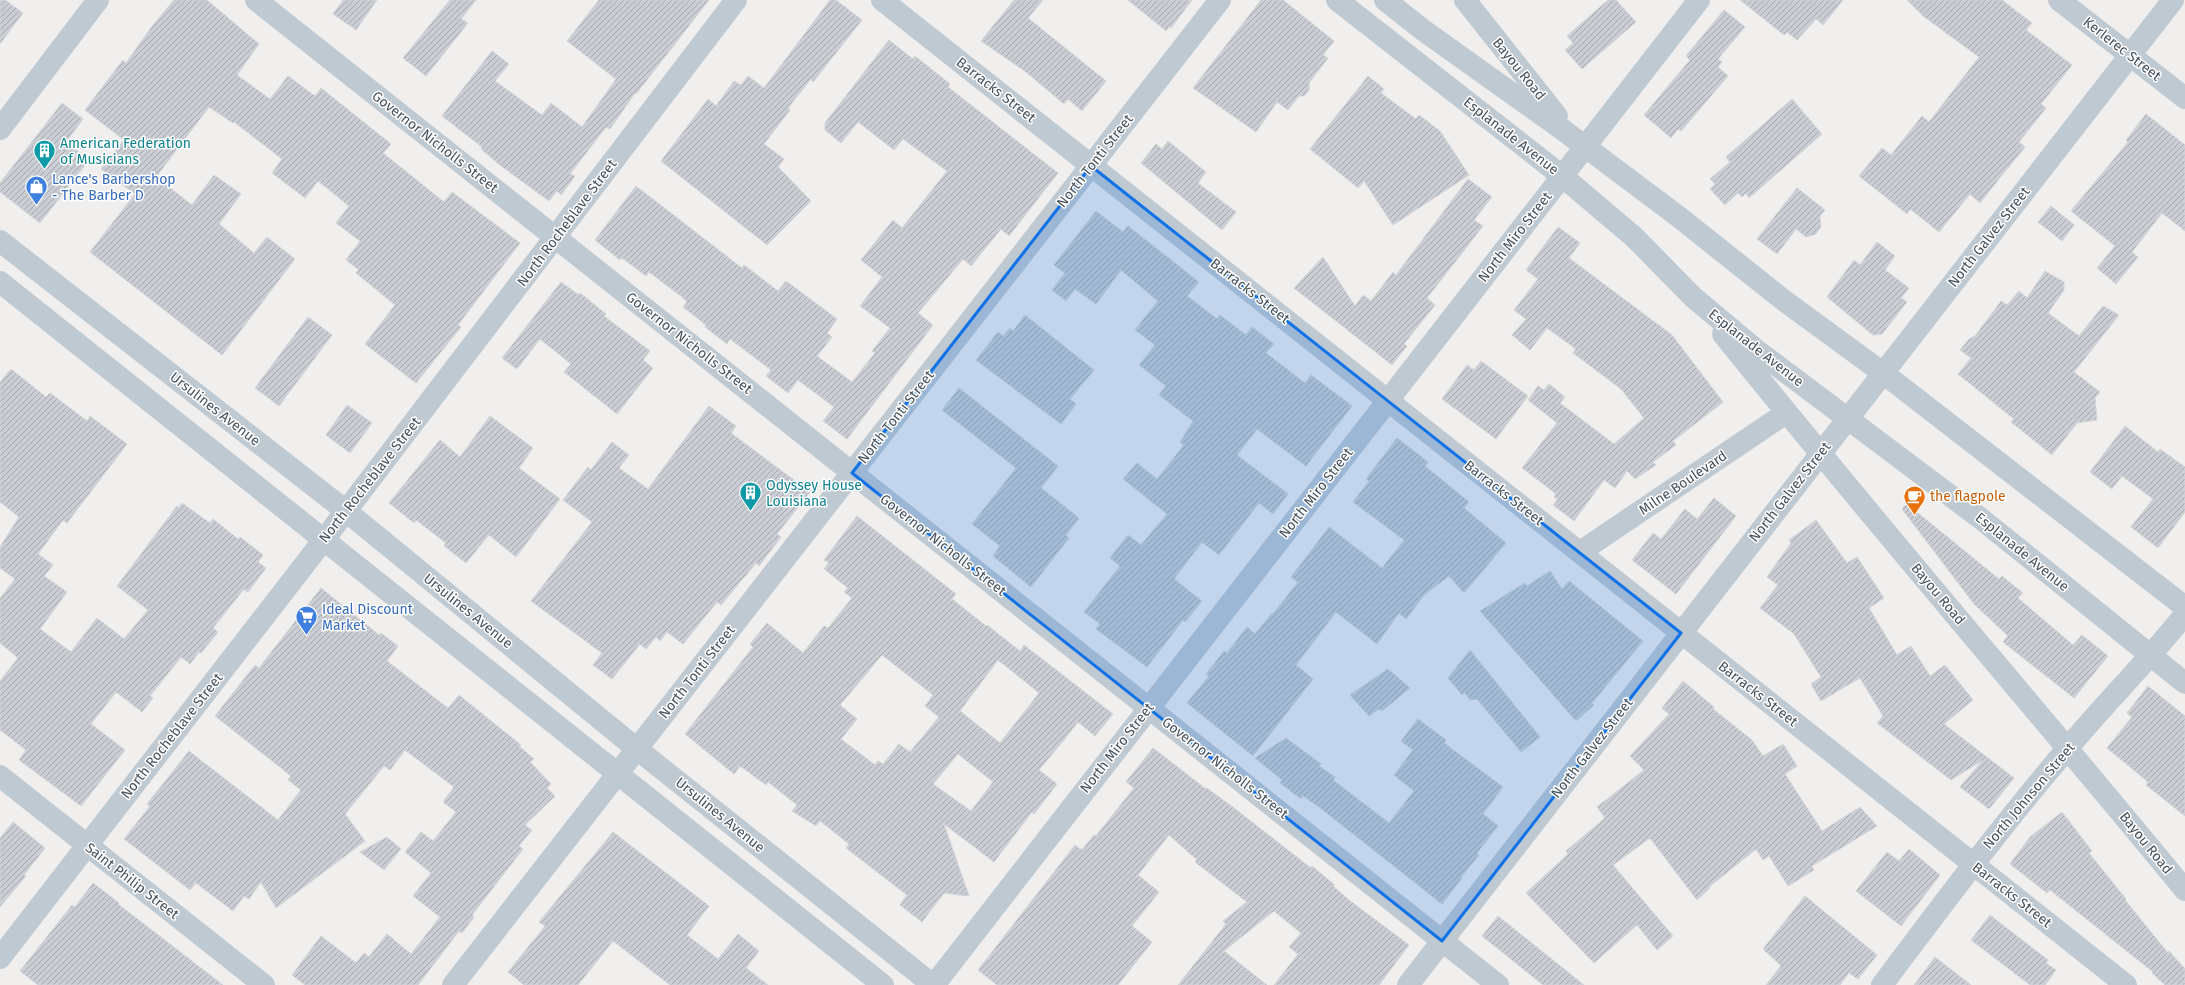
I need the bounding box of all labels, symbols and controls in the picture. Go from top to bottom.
street label: Kerlerec Street [2080,13,2165,85]
street label: Bayou Road [1489,34,1549,104]
street label: Barracks Street [953,54,1040,127]
street label: Governor Nicholls Street [369,87,502,197]
street label: Esplanade Avenue [1460,94,1562,178]
street label: North Tonti Street [1053,110,1137,211]
place label: American Federation of Musicians [60,135,191,168]
building icon: American Federation of Musicians [31,138,57,171]
street label: North Rocheblave Street [514,155,621,290]
place label: Lance's Barbershop - The Barber D [52,171,176,204]
shop icon: Lance's Barbershop - The Barber D [24,174,50,207]
street label: North Galvez Street [1945,183,2034,291]
street label: North Miro Street [1474,188,1556,285]
street label: Barracks Street [1207,255,1294,328]
street label: Governor Nicholls Street [623,288,756,398]
street label: Esplanade Avenue [1705,306,1807,390]
street label: North Tonti Street [854,366,938,467]
street label: Ursulines Avenue [167,369,263,449]
street label: North Rocheblave Street [316,413,425,546]
street label: North Galvez Street [1746,438,1835,546]
street label: North Miro Street [1275,444,1357,541]
street label: Milne Boulevard [1636,447,1730,519]
street label: Barracks Street [1461,457,1548,530]
place label: Odyssey House Louisiana [766,477,862,510]
building icon: Odyssey House Louisiana [738,480,764,513]
cafe icon: the flagpole [1902,483,1928,516]
place label: the flagpole [1930,488,2006,505]
street label: Governor Nicholls Street [877,490,1010,600]
street label: Esplanade Avenue [1972,509,2072,595]
street label: Bayou Road [1907,560,1969,628]
street label: Ursulines Avenue [420,570,516,652]
place label: Ideal Discount Market [322,601,414,634]
supermarket icon: Ideal Discount Market [293,604,319,637]
street label: North Tonti Street [655,621,739,722]
street label: Barracks Street [1715,658,1802,731]
street label: North Rocheblave Street [118,669,227,802]
street label: North Galvez Street [1548,694,1637,802]
street label: North Miro Street [1076,699,1158,796]
street label: Governor Nicholls Street [1159,713,1292,823]
street label: North Johnson Street [1980,739,2079,853]
street label: Ursulines Avenue [672,774,768,856]
street label: Bayou Road [2116,808,2176,878]
street label: Saint Philip Street [82,839,183,923]
street label: Barracks Street [1969,859,2056,932]

